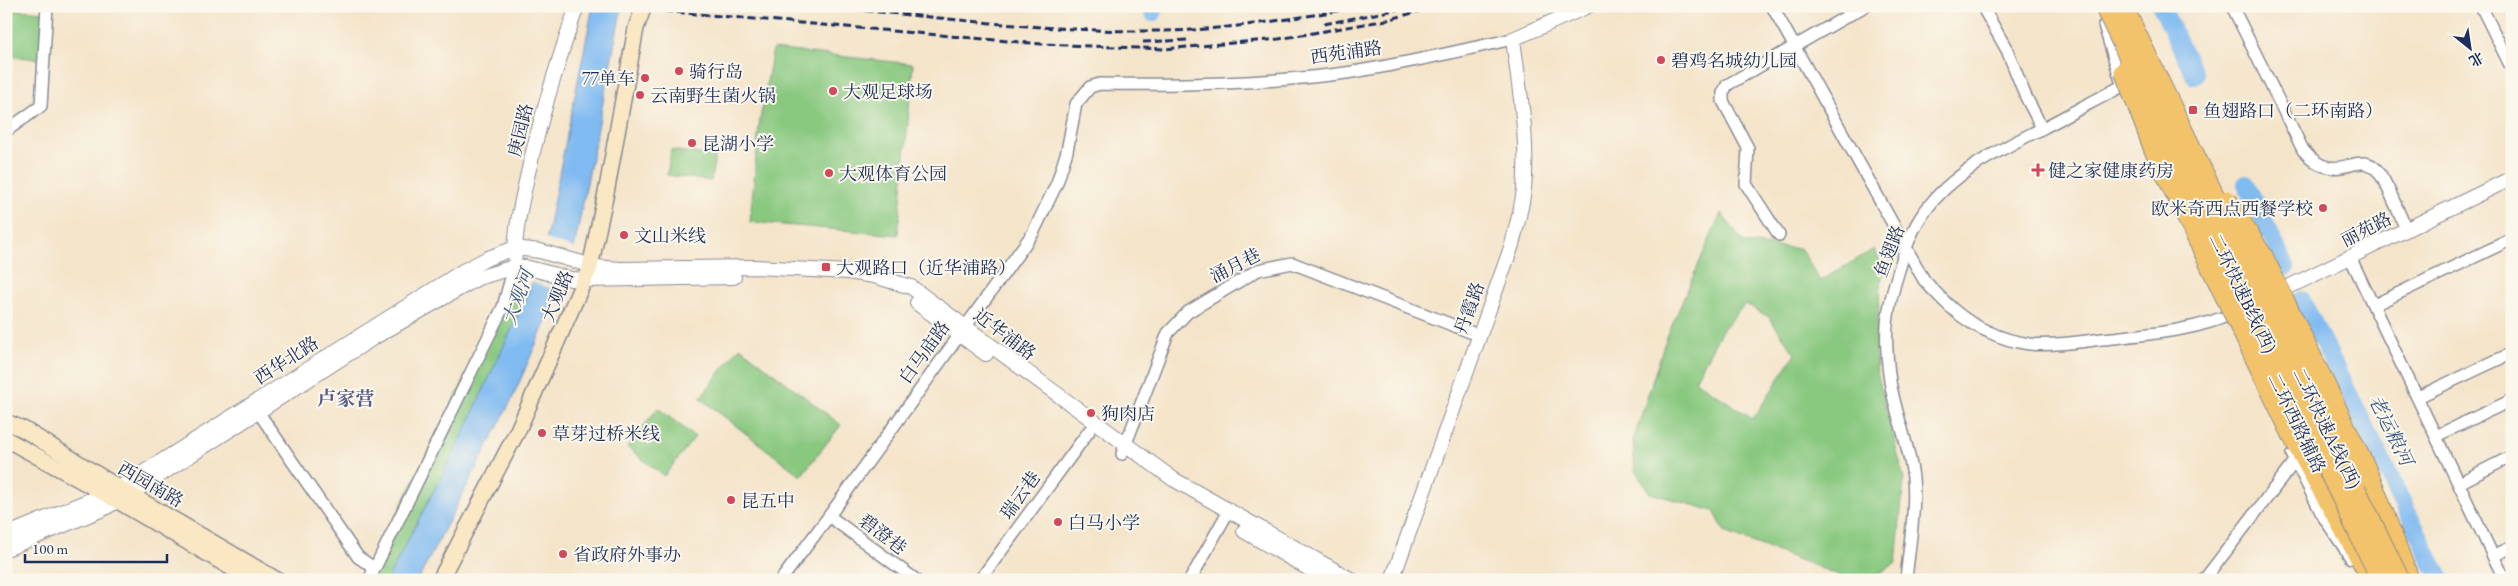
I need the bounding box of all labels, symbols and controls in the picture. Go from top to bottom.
north arrow [2446,22,2496,72]
street label: 西苑浦路 [1309,36,1383,68]
text: 北 [2466,48,2487,71]
place label: 碧鸡名城幼儿园 [1671,49,1797,72]
marker: 碧鸡名城幼儿园 [1655,54,1667,66]
place label: 骑行岛 [689,60,743,83]
marker: 骑行岛 [673,65,685,77]
place label: 77单车 [582,67,635,90]
marker: 77单车 [639,72,651,84]
place label: 大观足球场 [843,80,933,103]
place label: 云南野生菌火锅 [650,84,776,107]
marker: 大观足球场 [827,85,839,97]
marker: 云南野生菌火锅 [634,89,646,101]
place label: 鱼翅路口（二环南路） [2203,99,2383,122]
street label: 庚园路 [502,101,538,159]
marker: 鱼翅路口（二环南路） [2187,104,2199,116]
place label: 昆湖小学 [702,132,774,155]
marker: 昆湖小学 [686,137,698,149]
place label: 健之家健康药房 [2048,159,2174,182]
place label: 大观体育公园 [839,162,947,185]
marker: 健之家健康药房 [2032,164,2044,176]
marker: 大观体育公园 [823,167,835,179]
place label: 欧米奇西点西餐学校 [2151,197,2313,220]
marker: 欧米奇西点西餐学校 [2317,202,2329,214]
street label: 丽苑路 [2337,206,2395,252]
street label: 鱼翅路 [1869,222,1909,280]
place label: 文山米线 [634,224,706,247]
marker: 文山米线 [618,229,630,241]
street label: 二环快速B线(西) [2204,230,2282,356]
street label: 涌月巷 [1206,242,1264,288]
place label: 大观路口（近华浦路） [836,256,1016,279]
marker: 大观路口（近华浦路） [820,261,832,273]
water label: 大观河 [497,263,541,328]
street label: 大观路 [536,267,578,325]
street label: 丹霞路 [1449,279,1489,337]
street label: 近华浦路 [969,303,1041,365]
street label: 白马庙路 [894,316,954,388]
street label: 西华北路 [250,331,322,389]
street label: 二环快速A线(西) [2288,364,2366,492]
street label: 二环西路辅路 [2263,369,2331,477]
district label: 卢家营 [317,386,375,411]
water label: 老运粮河 [2363,390,2420,472]
place label: 狗肉店 [1101,402,1155,425]
marker: 狗肉店 [1085,407,1097,419]
place label: 草芽过桥米线 [552,422,660,445]
marker: 草芽过桥米线 [536,427,548,439]
street label: 西园南路 [114,456,188,512]
street label: 瑞云巷 [995,466,1045,524]
place label: 昆五中 [741,489,795,512]
marker: 昆五中 [725,494,737,506]
street label: 碧澄巷 [855,509,911,559]
place label: 白马小学 [1068,511,1140,534]
marker: 白马小学 [1052,516,1064,528]
scale bar [25,531,168,563]
text: 100 m [32,539,69,558]
place label: 省政府外事办 [573,543,681,566]
marker: 省政府外事办 [557,548,569,560]

